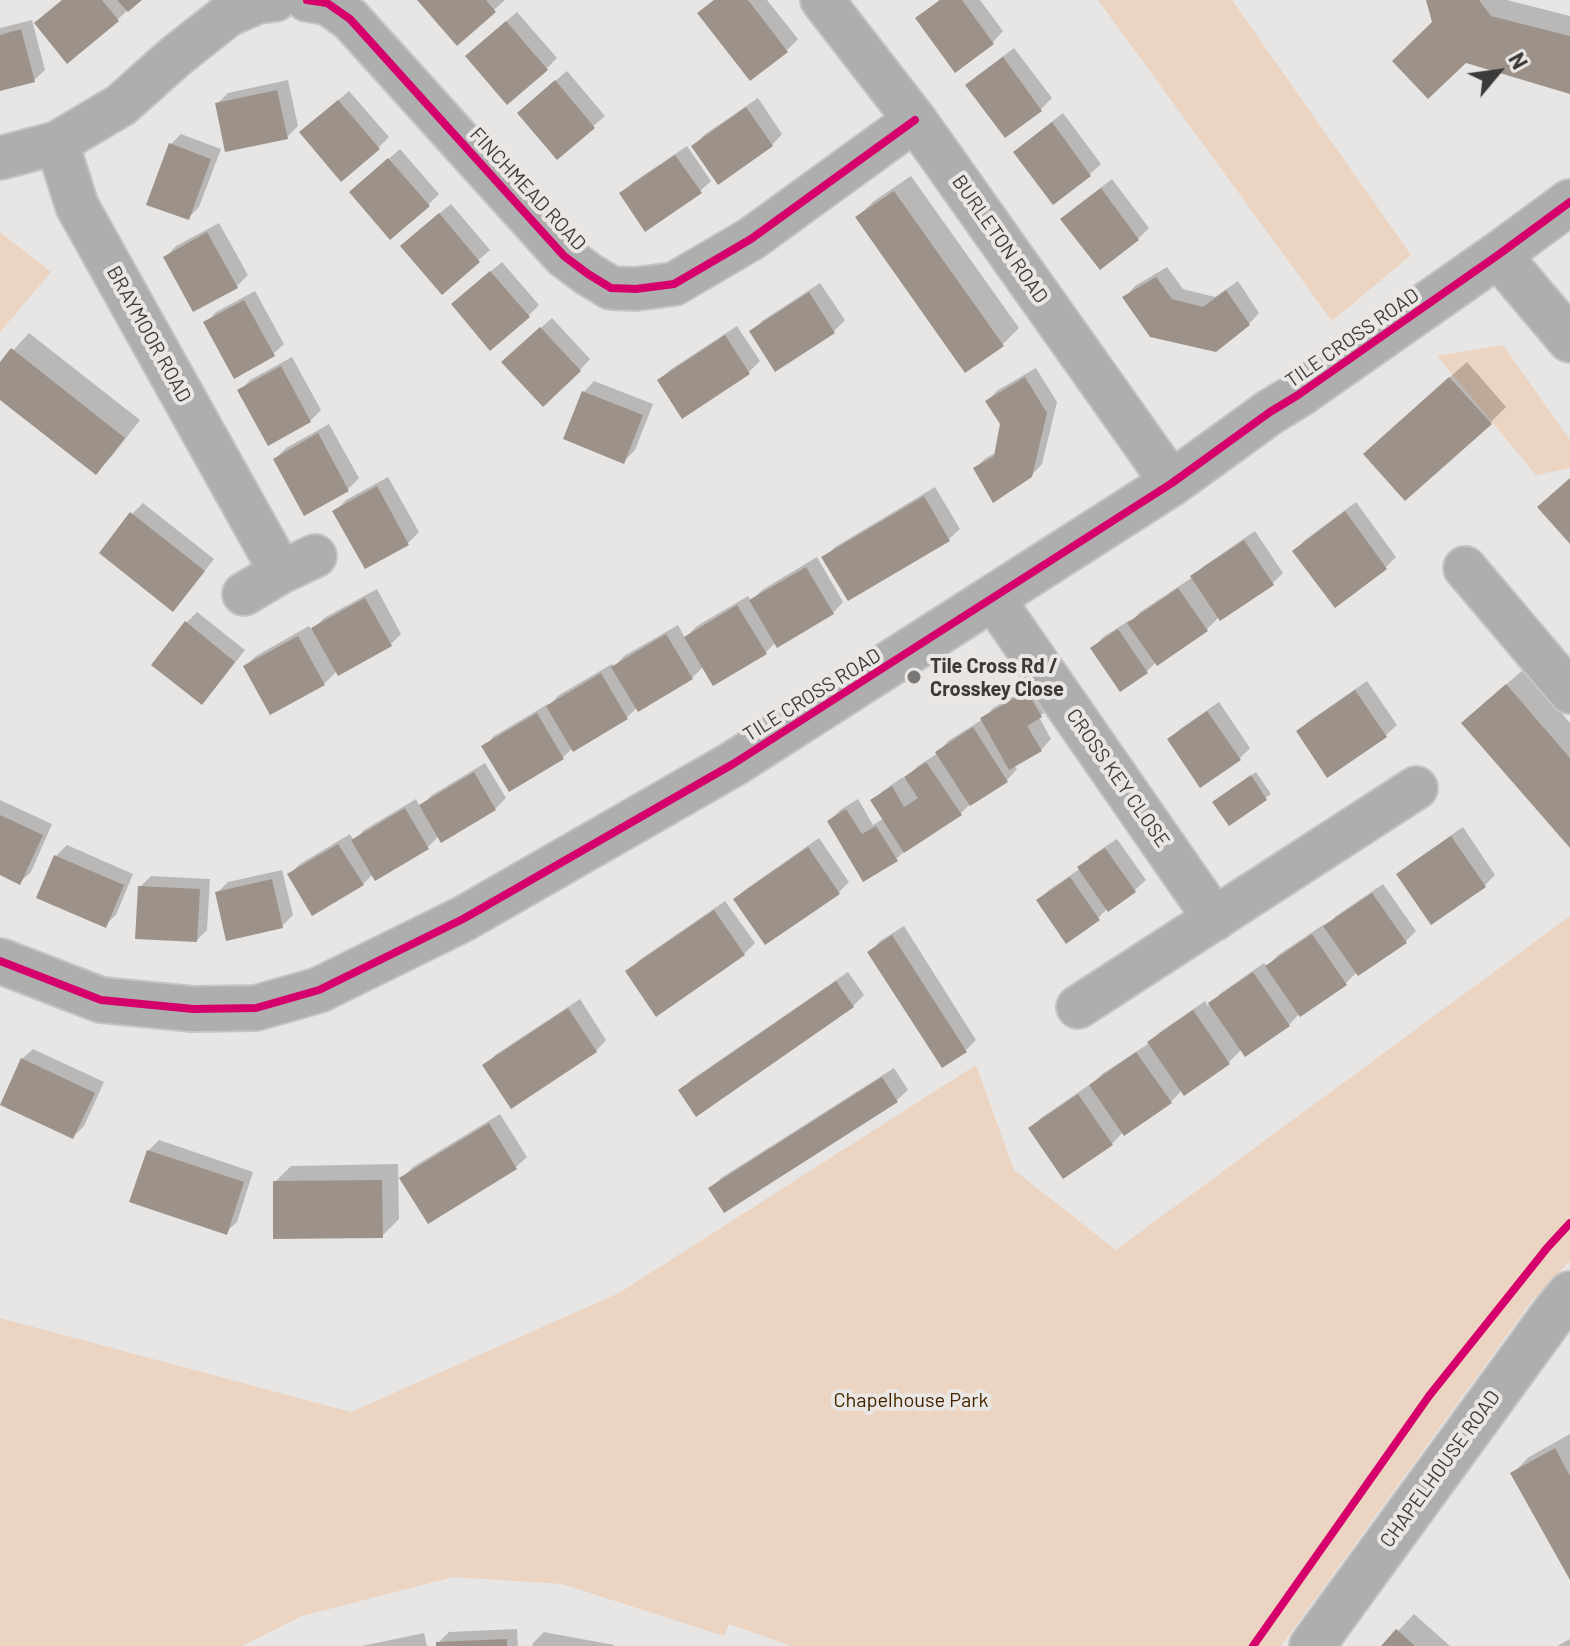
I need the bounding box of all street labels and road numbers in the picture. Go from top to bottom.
street label: FINCHMEAD ROAD [465,123,591,255]
street label: BURLETON ROAD [947,170,1053,308]
street label: BRAYMOOR ROAD [102,262,196,406]
street label: TILE CROSS ROAD [1281,283,1423,393]
street label: TILE CROSS ROAD [739,643,885,747]
street label: CROSS KEY CLOSE [1061,704,1175,852]
street label: CHAPELHOUSE ROAD [1375,1386,1505,1552]

